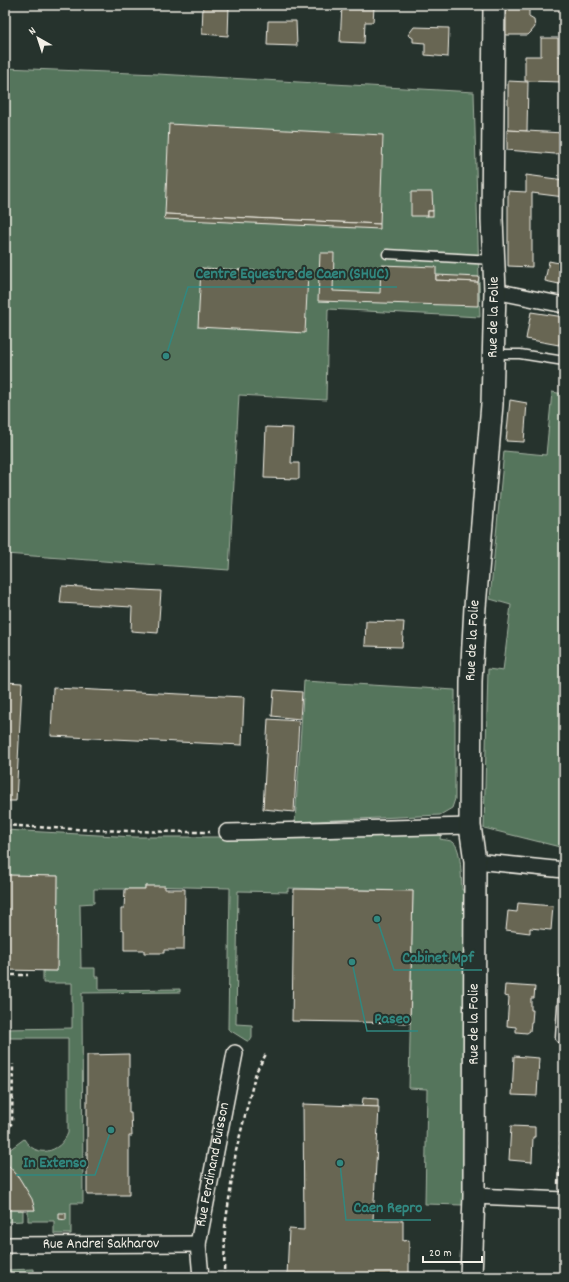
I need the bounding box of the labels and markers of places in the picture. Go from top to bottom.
callout: Centre Equestre de Caen (SHUC) [188,259,397,287]
callout: Cabinet Mpf [394,942,482,970]
callout: Paseo [367,1003,418,1031]
callout: In Extenso [16,1147,95,1175]
callout: Caen Repro [346,1192,431,1220]

